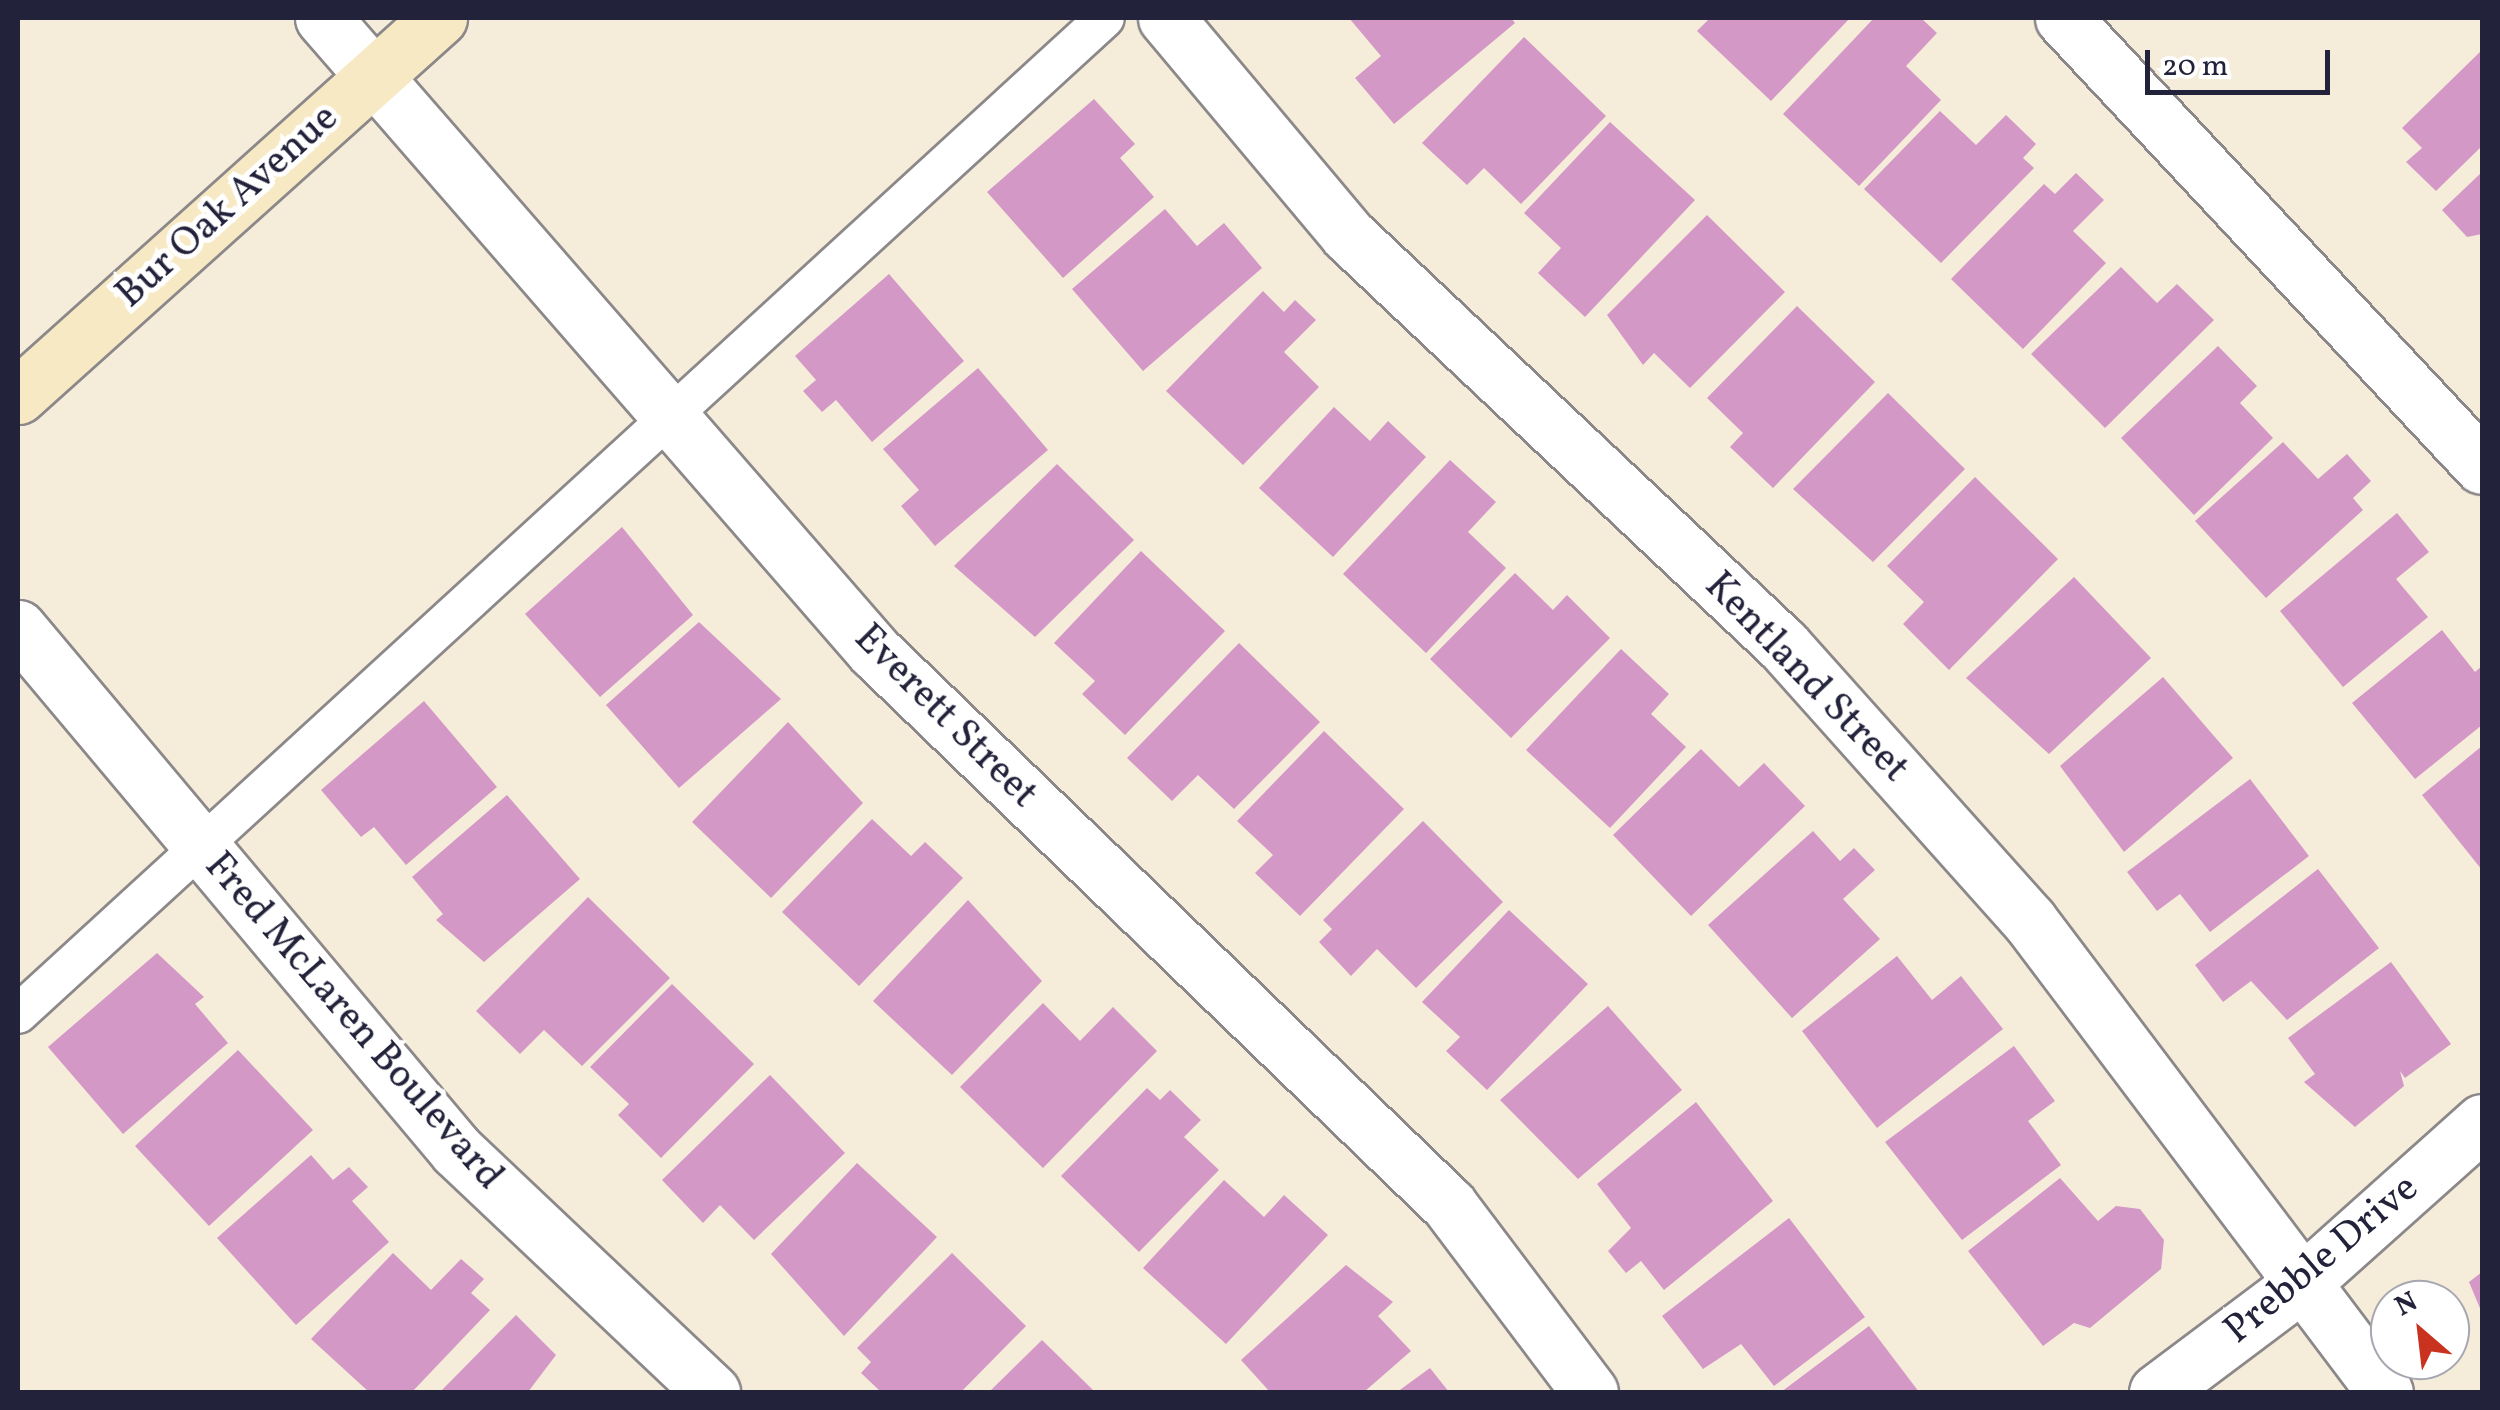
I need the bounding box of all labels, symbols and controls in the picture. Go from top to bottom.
scale bar [2150,30,2335,92]
text: 20 m [2162,46,2228,88]
street label: Bur Oak Avenue [107,95,349,319]
street label: Kentland Street [1694,563,1918,793]
street label: Everett Street [843,615,1047,819]
street label: Fred McLaren Boulevard [193,843,513,1201]
street label: Prebble Drive [2215,1165,2429,1355]
north arrow [2370,1280,2470,1380]
text: N [2388,1283,2425,1327]

